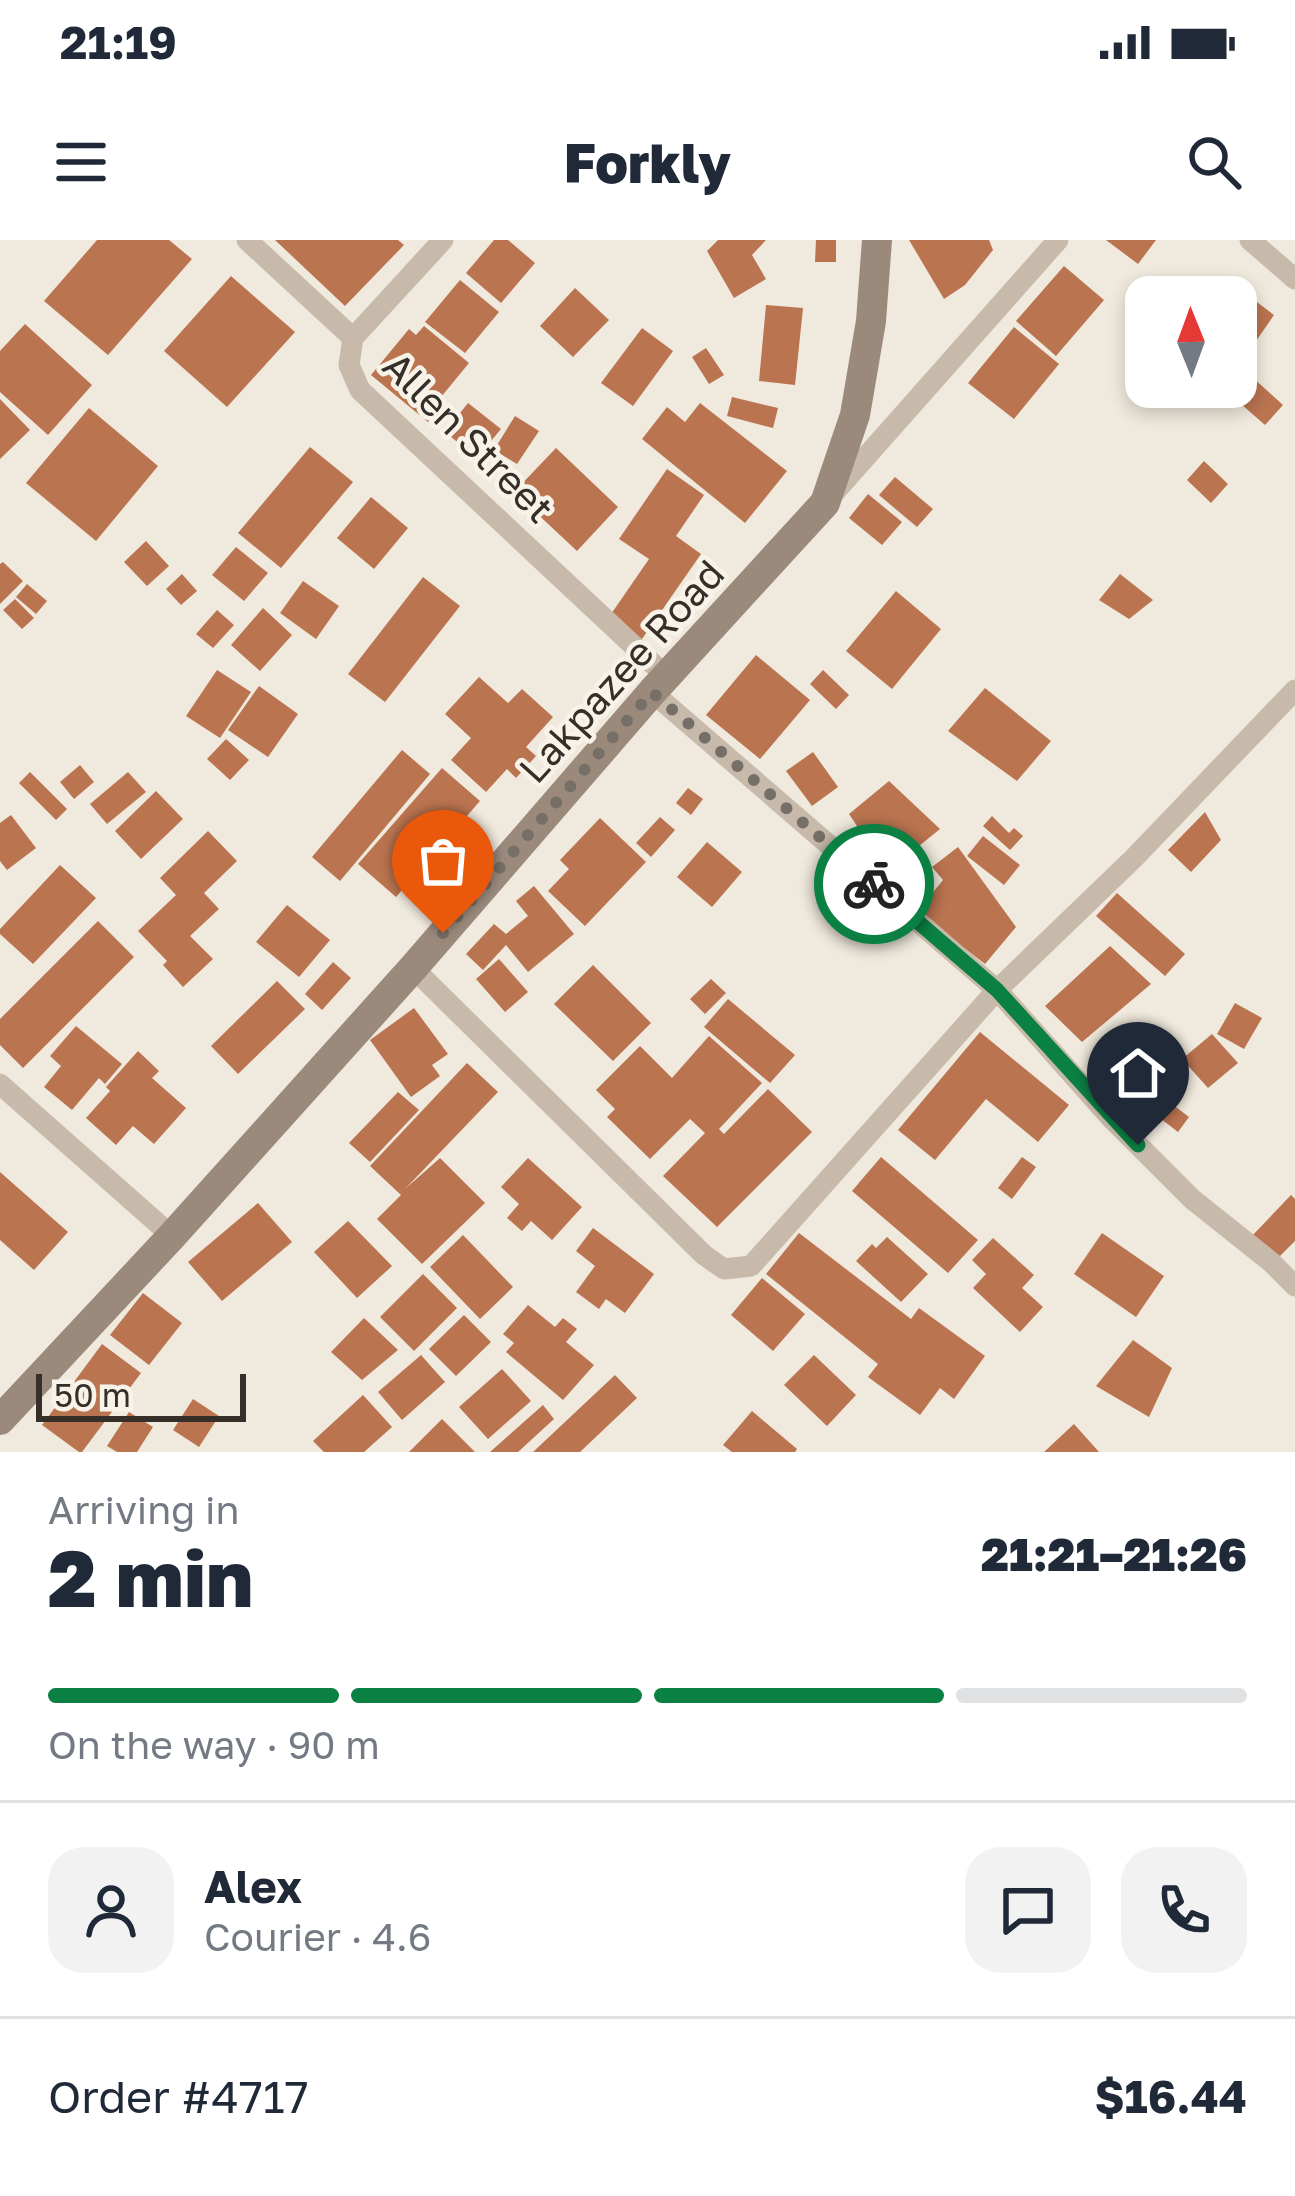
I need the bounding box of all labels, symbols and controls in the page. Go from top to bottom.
text: 21:19 [60,15,177,69]
icon: menu [48,129,114,195]
icon: search [1181,129,1247,195]
text: Forkly [564,130,731,195]
north arrow [1125,276,1257,408]
map controls [1125,276,1257,408]
street label: Allen Street [374,342,564,532]
street label: Lakpazee Road [509,550,733,792]
pin [392,810,494,933]
courier [814,824,934,944]
icon: bag [410,828,476,894]
icon: bike [841,851,907,917]
pin [1087,1022,1189,1145]
icon: home [1105,1040,1171,1106]
scale bar [36,1368,246,1421]
text: 50 m [54,1375,131,1414]
text: Arriving in [48,1486,239,1533]
text: 21:21–21:26 [981,1527,1247,1581]
text: 2 min [48,1531,253,1624]
text: On the way · 90 m [48,1721,380,1768]
button: person [48,1847,174,1973]
button: chat [965,1847,1091,1973]
button: phone [1121,1847,1247,1973]
text: Alex [204,1859,302,1913]
text: Courier · 4.6 [204,1913,431,1960]
text: Order #4717 [48,2069,309,2123]
text: $16.44 [1094,2069,1247,2123]

